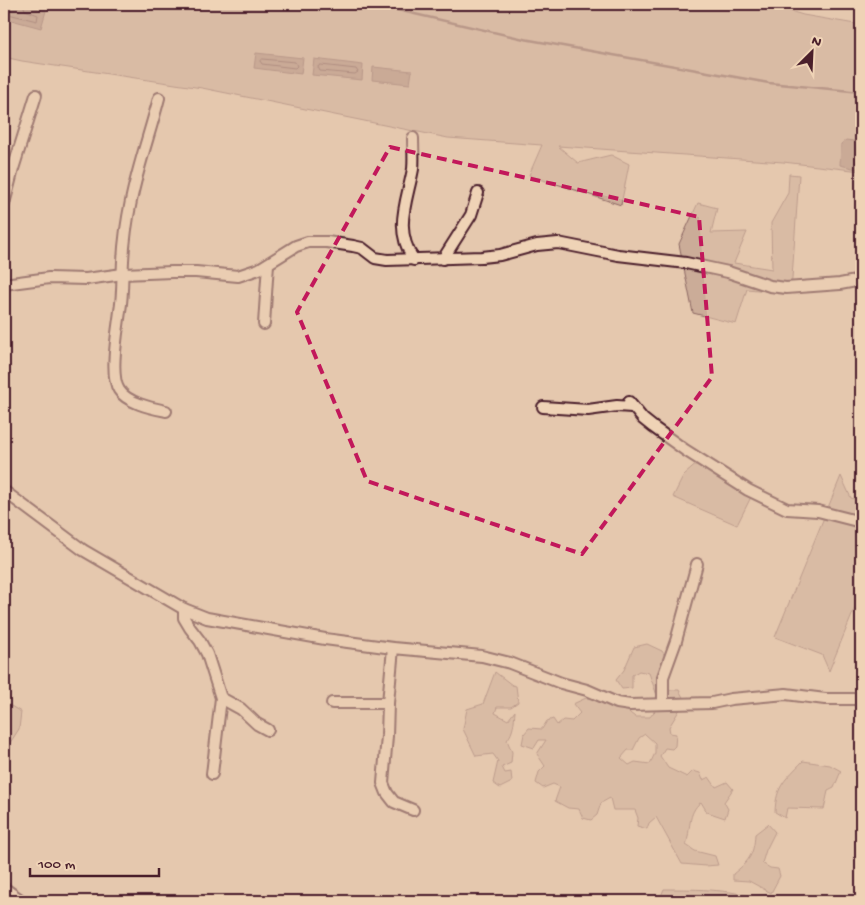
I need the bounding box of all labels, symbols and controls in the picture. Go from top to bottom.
north arrow [788,28,838,78]
text: N [809,33,824,52]
scale bar [30,845,159,877]
text: 100 m [37,856,76,874]

